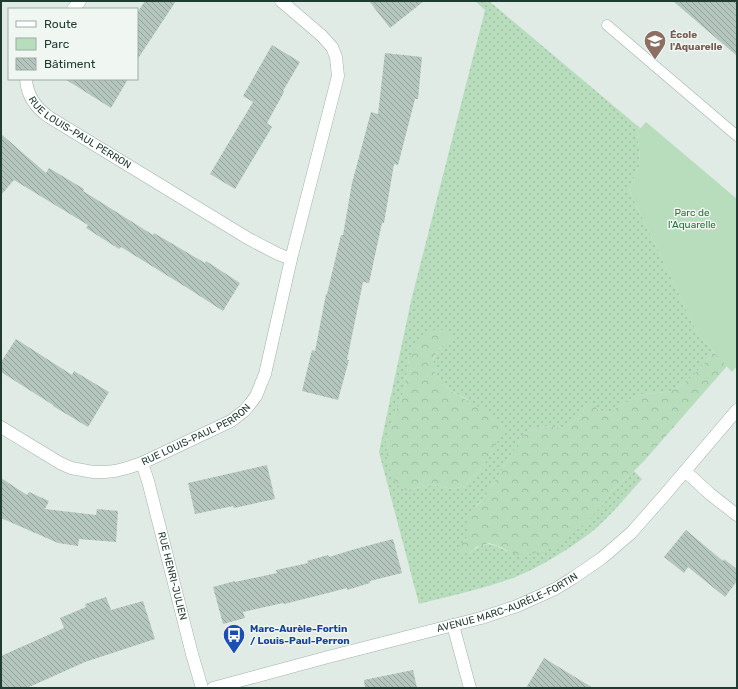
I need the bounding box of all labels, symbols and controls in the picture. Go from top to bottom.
legend [8,8,138,80]
text: Route [44,17,78,31]
school or university icon: École l'Aquarelle [642,28,668,61]
place label: École l'Aquarelle [670,29,723,53]
text: Parc [44,37,70,51]
text: Bâtiment [44,57,96,71]
street label: RUE LOUIS-PAUL PERRON [26,94,133,172]
park label: Parc de l'Aquarelle [668,207,716,231]
street label: RUE LOUIS-PAUL PERRON [140,401,253,468]
street label: RUE HENRI-JULIEN [155,530,189,622]
street label: AVENUE MARC-AURÈLE-FORTIN [436,570,580,635]
bus stop icon: Marc-Aurèle-Fortin / Louis-Paul-Perron [221,622,247,655]
place label: Marc-Aurèle-Fortin / Louis-Paul-Perron [250,623,350,647]

